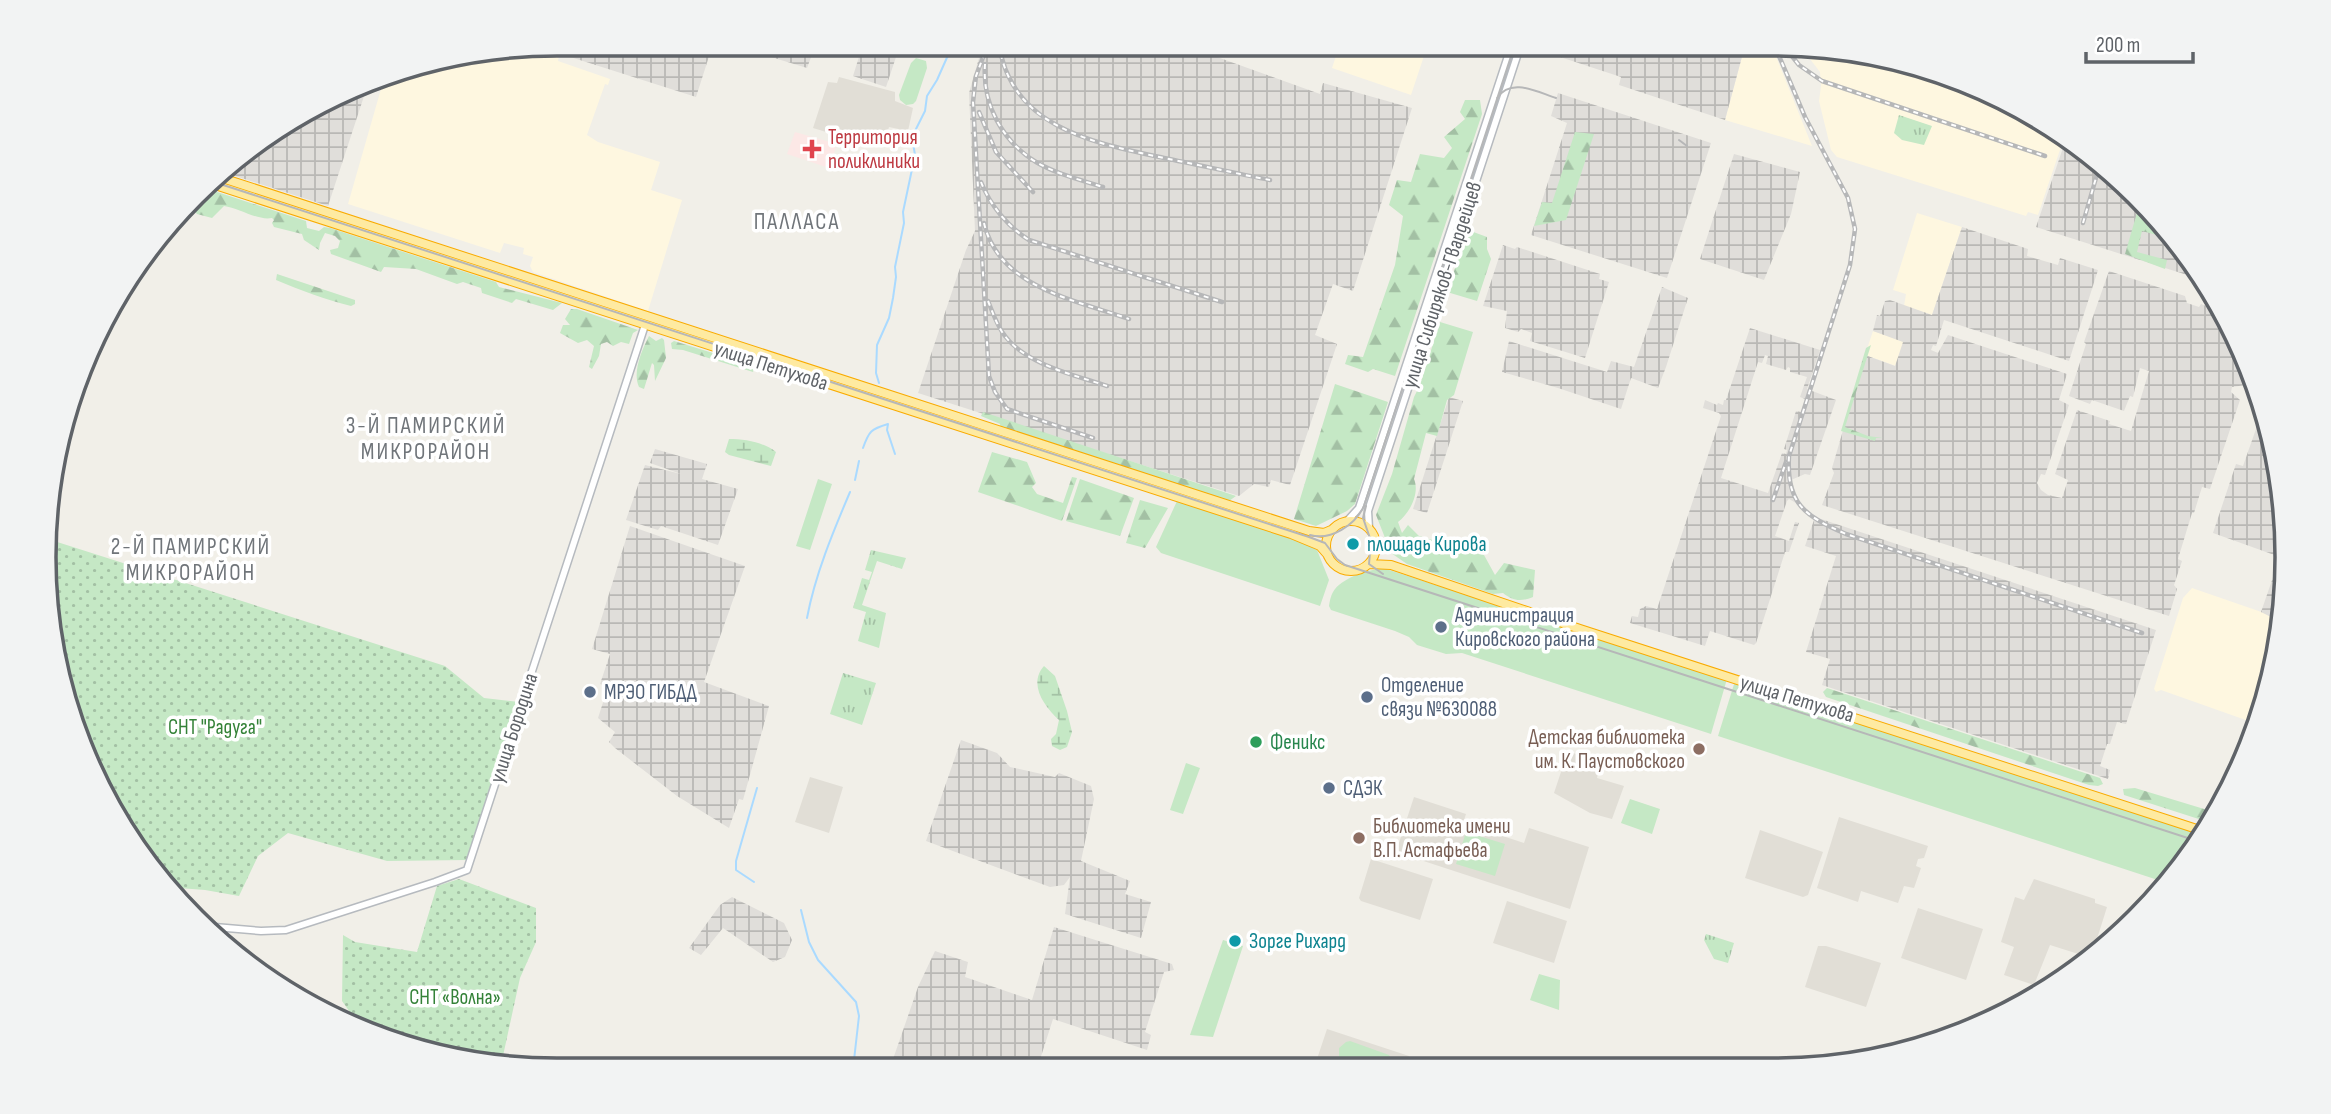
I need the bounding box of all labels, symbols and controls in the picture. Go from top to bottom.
scale bar [2086,21,2193,65]
text: 200 m [2096,33,2140,58]
place label: Территория поликлиники [828,125,920,174]
marker: Территория поликлиники [802,139,822,159]
street label: улица Сибиряков-Гвардейцев [1397,179,1487,391]
district label: ПАЛЛАСА [754,208,840,236]
street label: улица Петухова [711,336,831,396]
district label: 3-Й ПАМИРСКИЙ МИКРОРАЙОН [346,412,506,466]
place label: площадь Кирова [1367,532,1486,557]
district label: 2-Й ПАМИРСКИЙ МИКРОРАЙОН [111,533,271,587]
marker: площадь Кирова [1345,536,1361,552]
place label: Администрация Кировского района [1454,603,1595,652]
marker: Администрация Кировского района [1433,619,1449,635]
street label: улица Бородина [484,670,544,786]
street label: улица Петухова [1737,670,1857,728]
place label: Отделение связи №630088 [1381,673,1497,722]
place label: МРЭО ГИБДД [604,680,697,705]
marker: МРЭО ГИБДД [582,684,598,700]
marker: Отделение связи №630088 [1359,689,1375,705]
park label: СНТ "Радуга" [168,715,262,740]
place label: Детская библиотека им. К. Паустовского [1528,725,1685,774]
place label: Феникс [1270,730,1325,755]
marker: Феникс [1248,734,1264,750]
marker: Детская библиотека им. К. Паустовского [1691,741,1707,757]
place label: СДЭК [1343,776,1383,801]
marker: СДЭК [1321,780,1337,796]
place label: Библиотека имени В.П. Астафьева [1373,814,1511,863]
marker: Библиотека имени В.П. Астафьева [1351,830,1367,846]
place label: Зорге Рихард [1249,929,1346,954]
marker: Зорге Рихард [1227,933,1243,949]
park label: СНТ «Волна» [409,985,501,1010]

